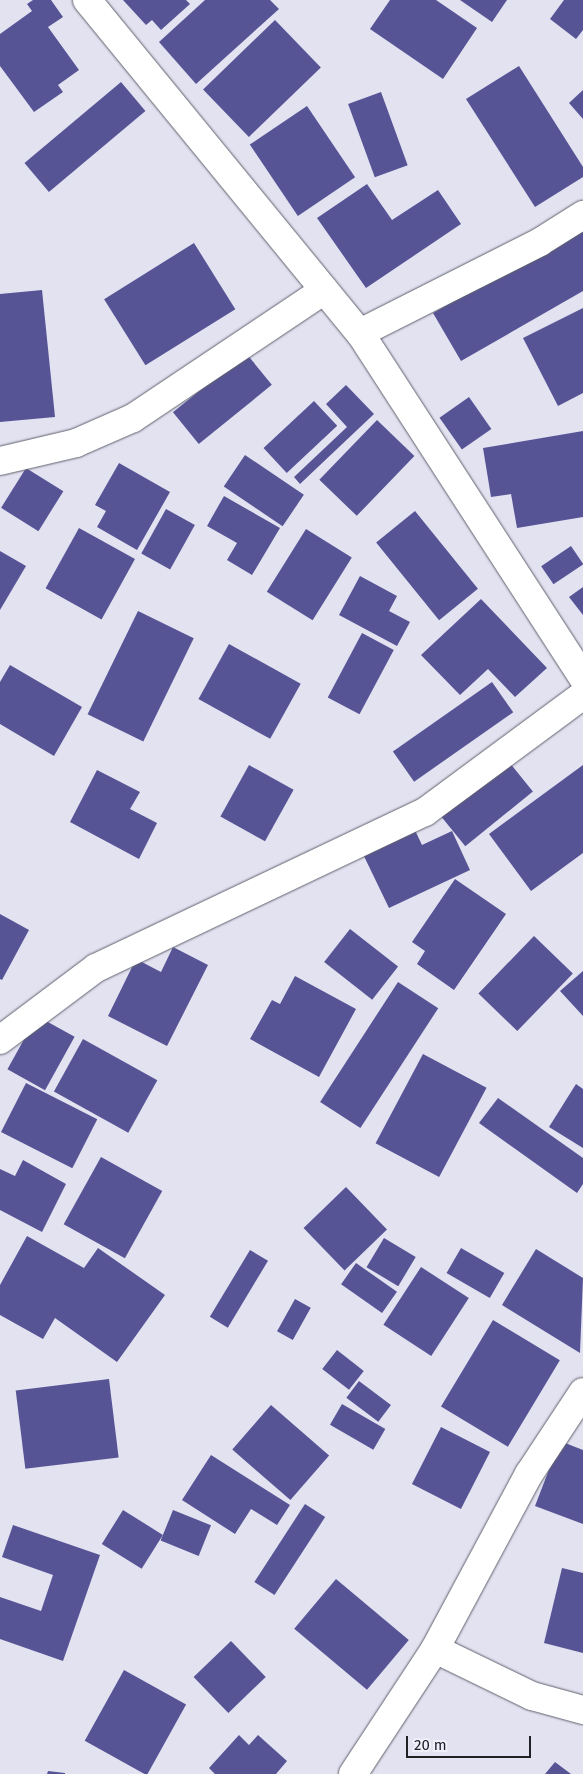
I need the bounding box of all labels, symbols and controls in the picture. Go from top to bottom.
scale bar [408,1726,533,1758]
text: 20 m [414,1736,447,1754]

